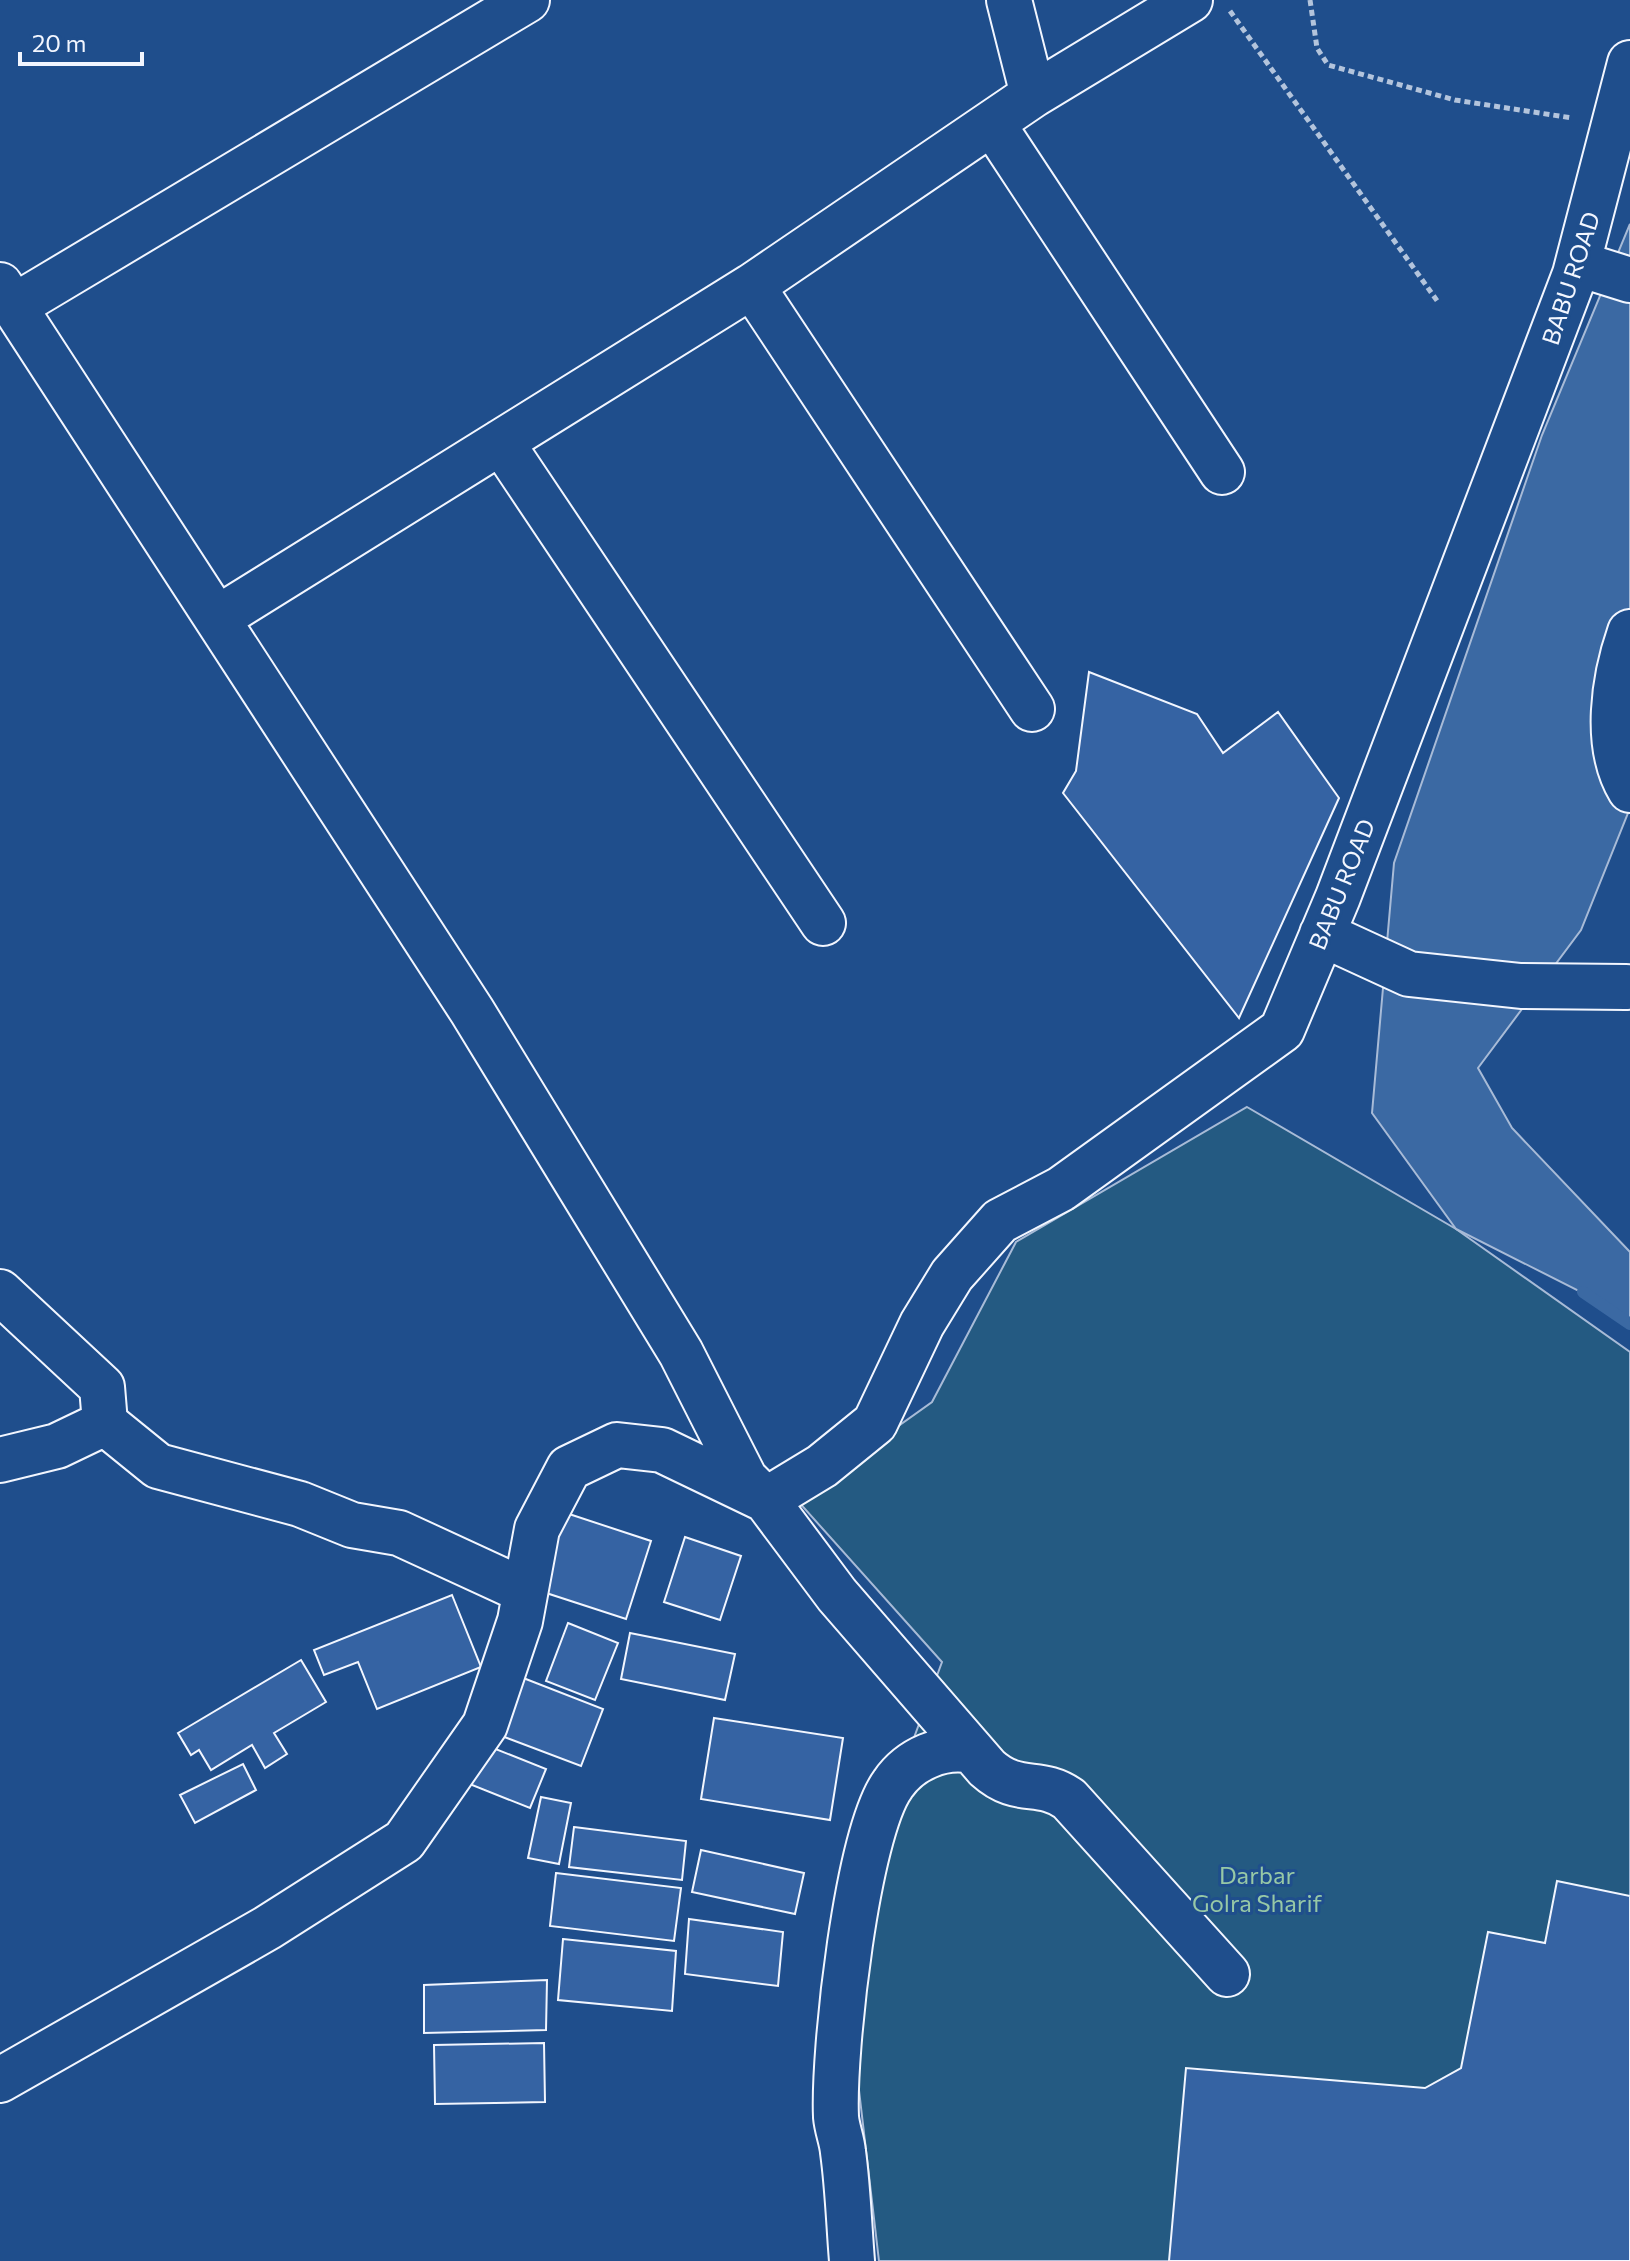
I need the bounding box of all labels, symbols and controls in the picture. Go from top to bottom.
scale bar [20,16,142,66]
text: 20 m [32,28,86,57]
street label: BABU ROAD [1535,208,1605,348]
street label: BABU ROAD [1302,814,1380,954]
park label: Darbar Golra Sharif [1192,1860,1323,1917]

